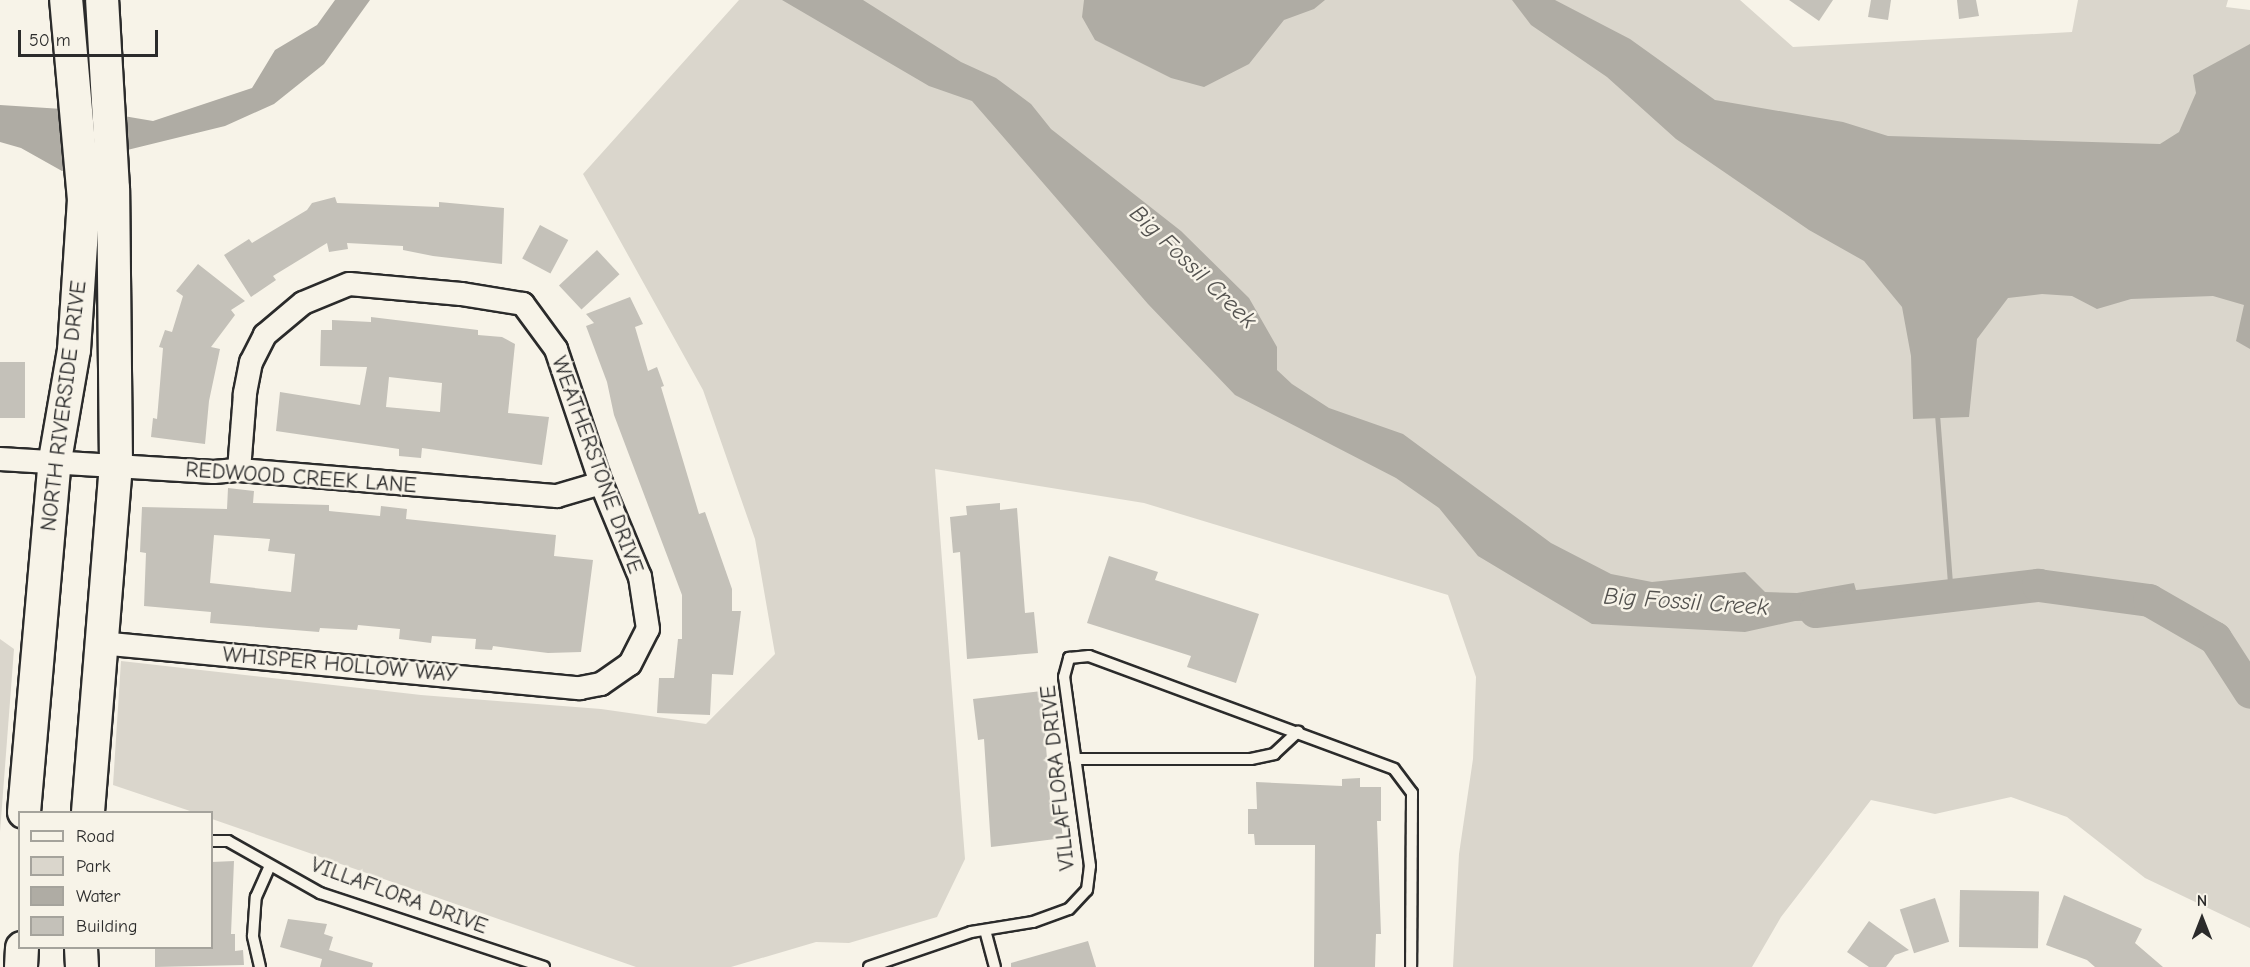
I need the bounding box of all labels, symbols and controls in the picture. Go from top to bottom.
scale bar [21,18,160,56]
text: 50 m [29,30,71,51]
water label: Big Fossil Creek [1124,199,1262,335]
street label: NORTH RIVERSIDE DRIVE [36,279,92,533]
street label: WEATHERSTONE DRIVE [545,353,649,577]
street label: REDWOOD CREEK LANE [184,457,418,499]
water label: Big Fossil Creek [1603,582,1769,622]
street label: WHISPER HOLLOW WAY [221,642,459,688]
street label: VILLAFLORA DRIVE [1035,684,1081,872]
legend [18,811,213,949]
text: Road [76,826,115,847]
street label: VILLAFLORA DRIVE [307,852,491,940]
text: Park [76,856,110,877]
text: Water [76,886,120,907]
north arrow [2172,889,2232,949]
text: N [2197,892,2207,910]
text: Building [76,916,138,937]

